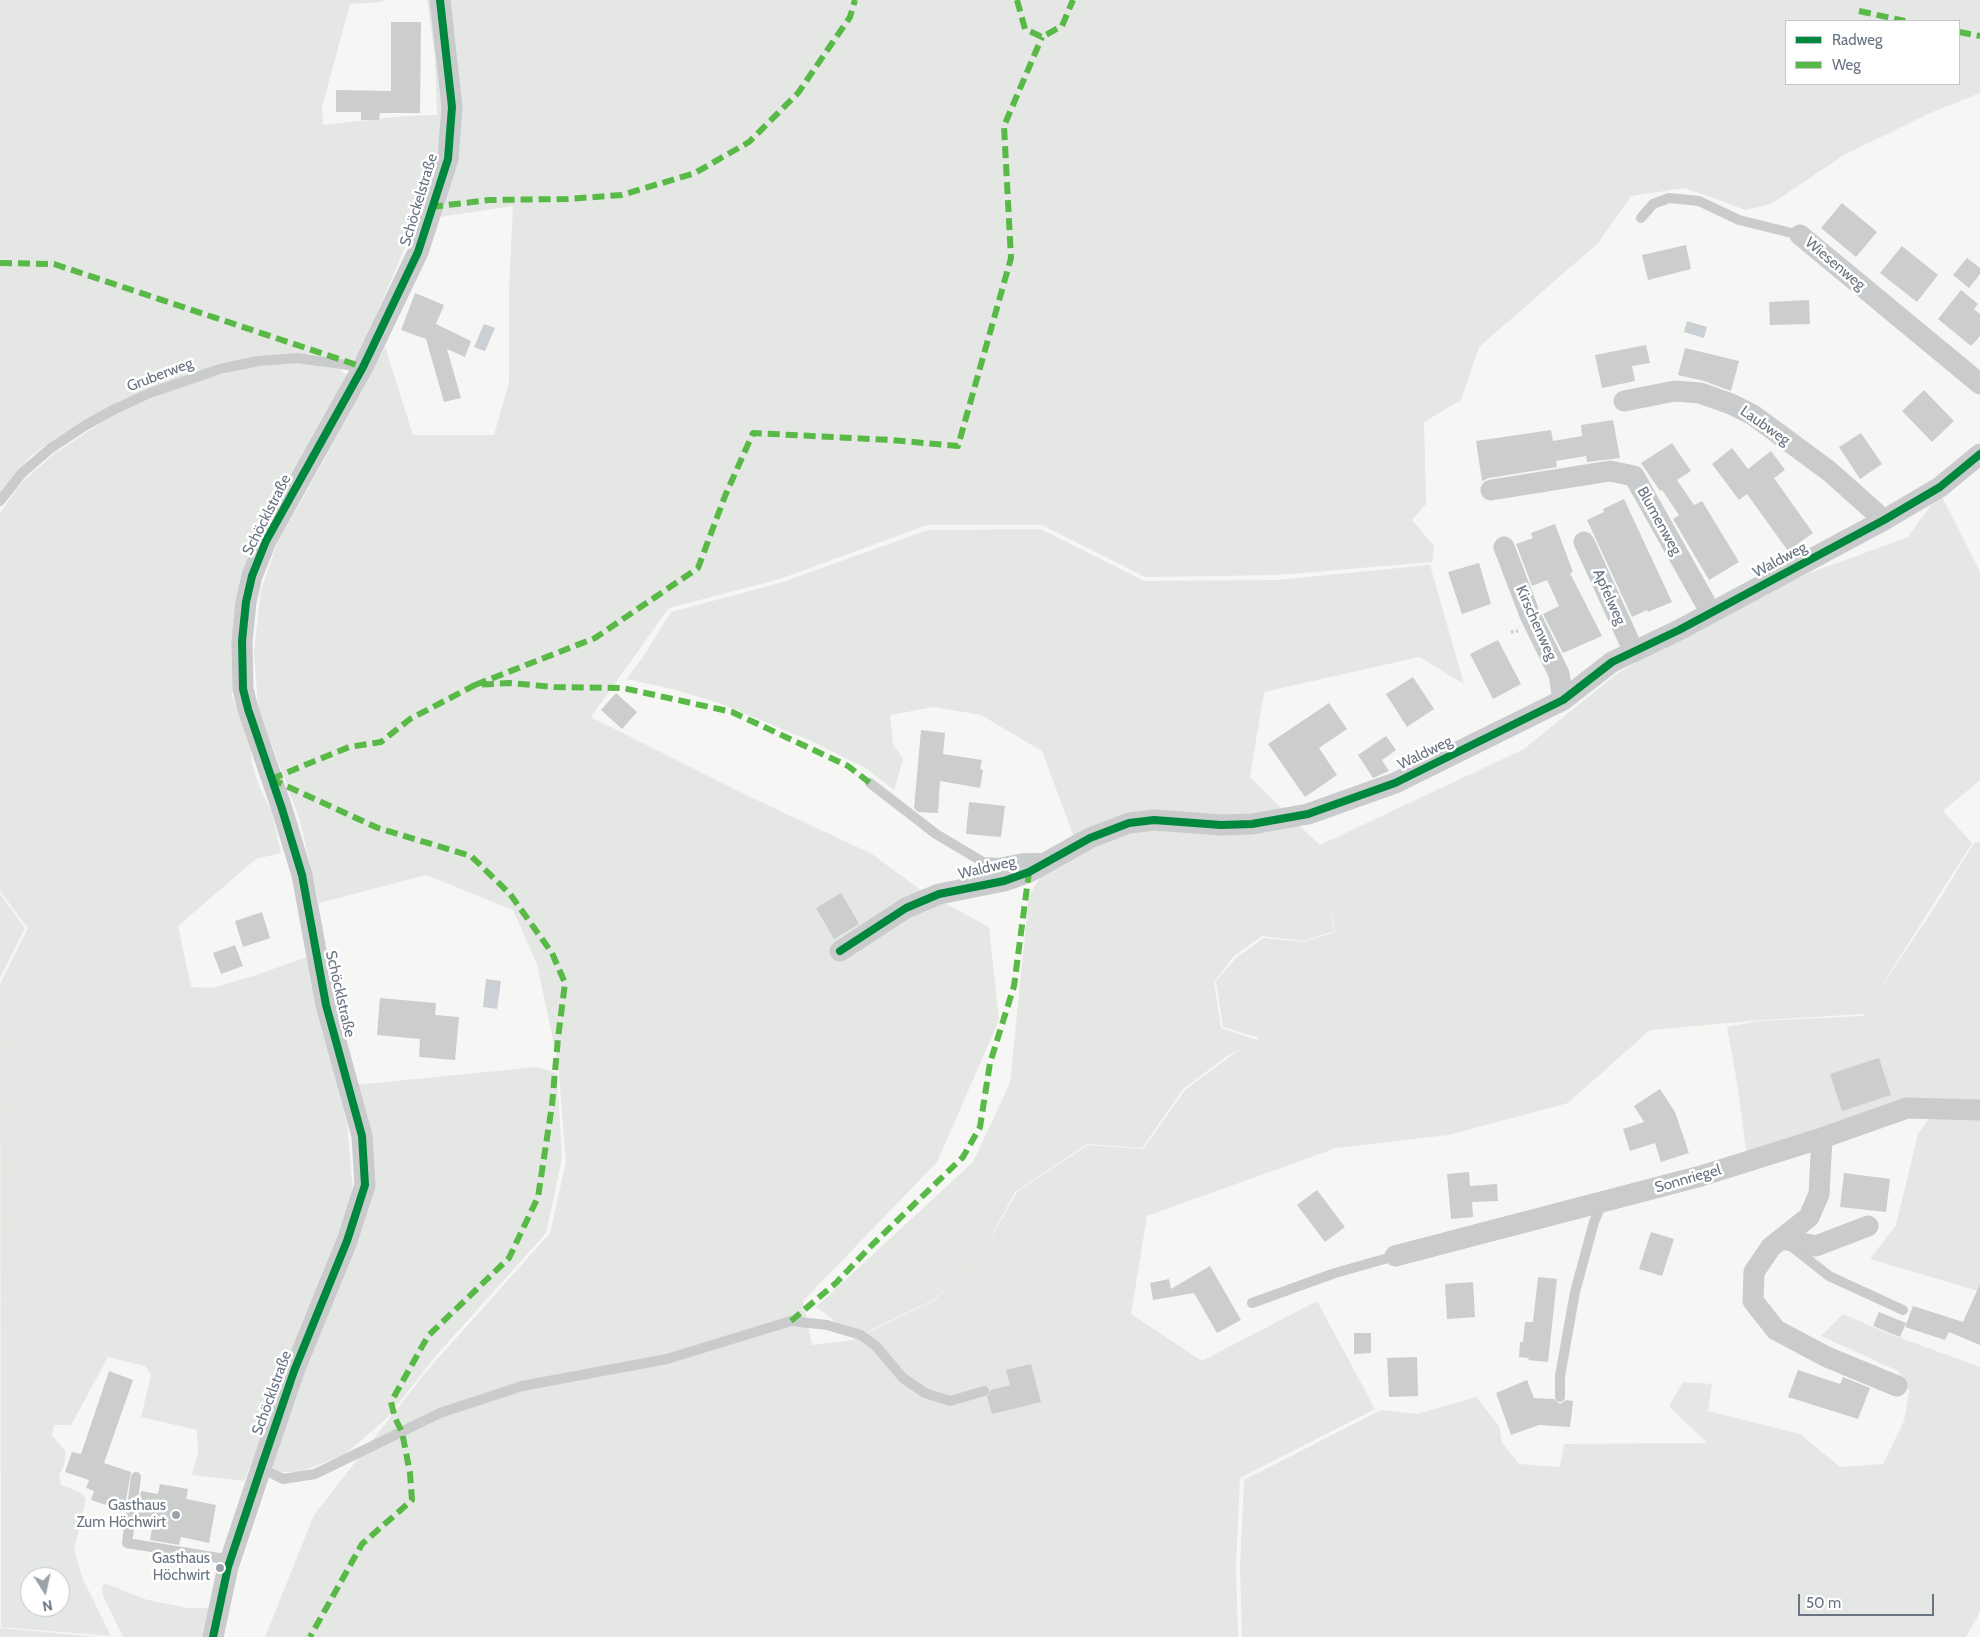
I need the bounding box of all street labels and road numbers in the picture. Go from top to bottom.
street label: Schöckelstraße [396,152,442,248]
street label: Wiesenweg [1801,234,1869,294]
street label: Gruberweg [124,354,196,396]
street label: Laubweg [1737,402,1793,450]
street label: Schöcklstraße [239,472,295,558]
street label: Blumenweg [1633,484,1685,558]
street label: Waldweg [1750,538,1810,582]
street label: Apfelweg [1589,566,1629,628]
street label: Kirschenweg [1512,583,1560,663]
street label: Waldweg [1395,732,1455,774]
street label: Waldweg [956,853,1018,883]
street label: Schöcklstraße [321,949,359,1039]
street label: Sonnriegel [1653,1161,1723,1197]
street label: Schöcklstraße [248,1348,296,1438]

